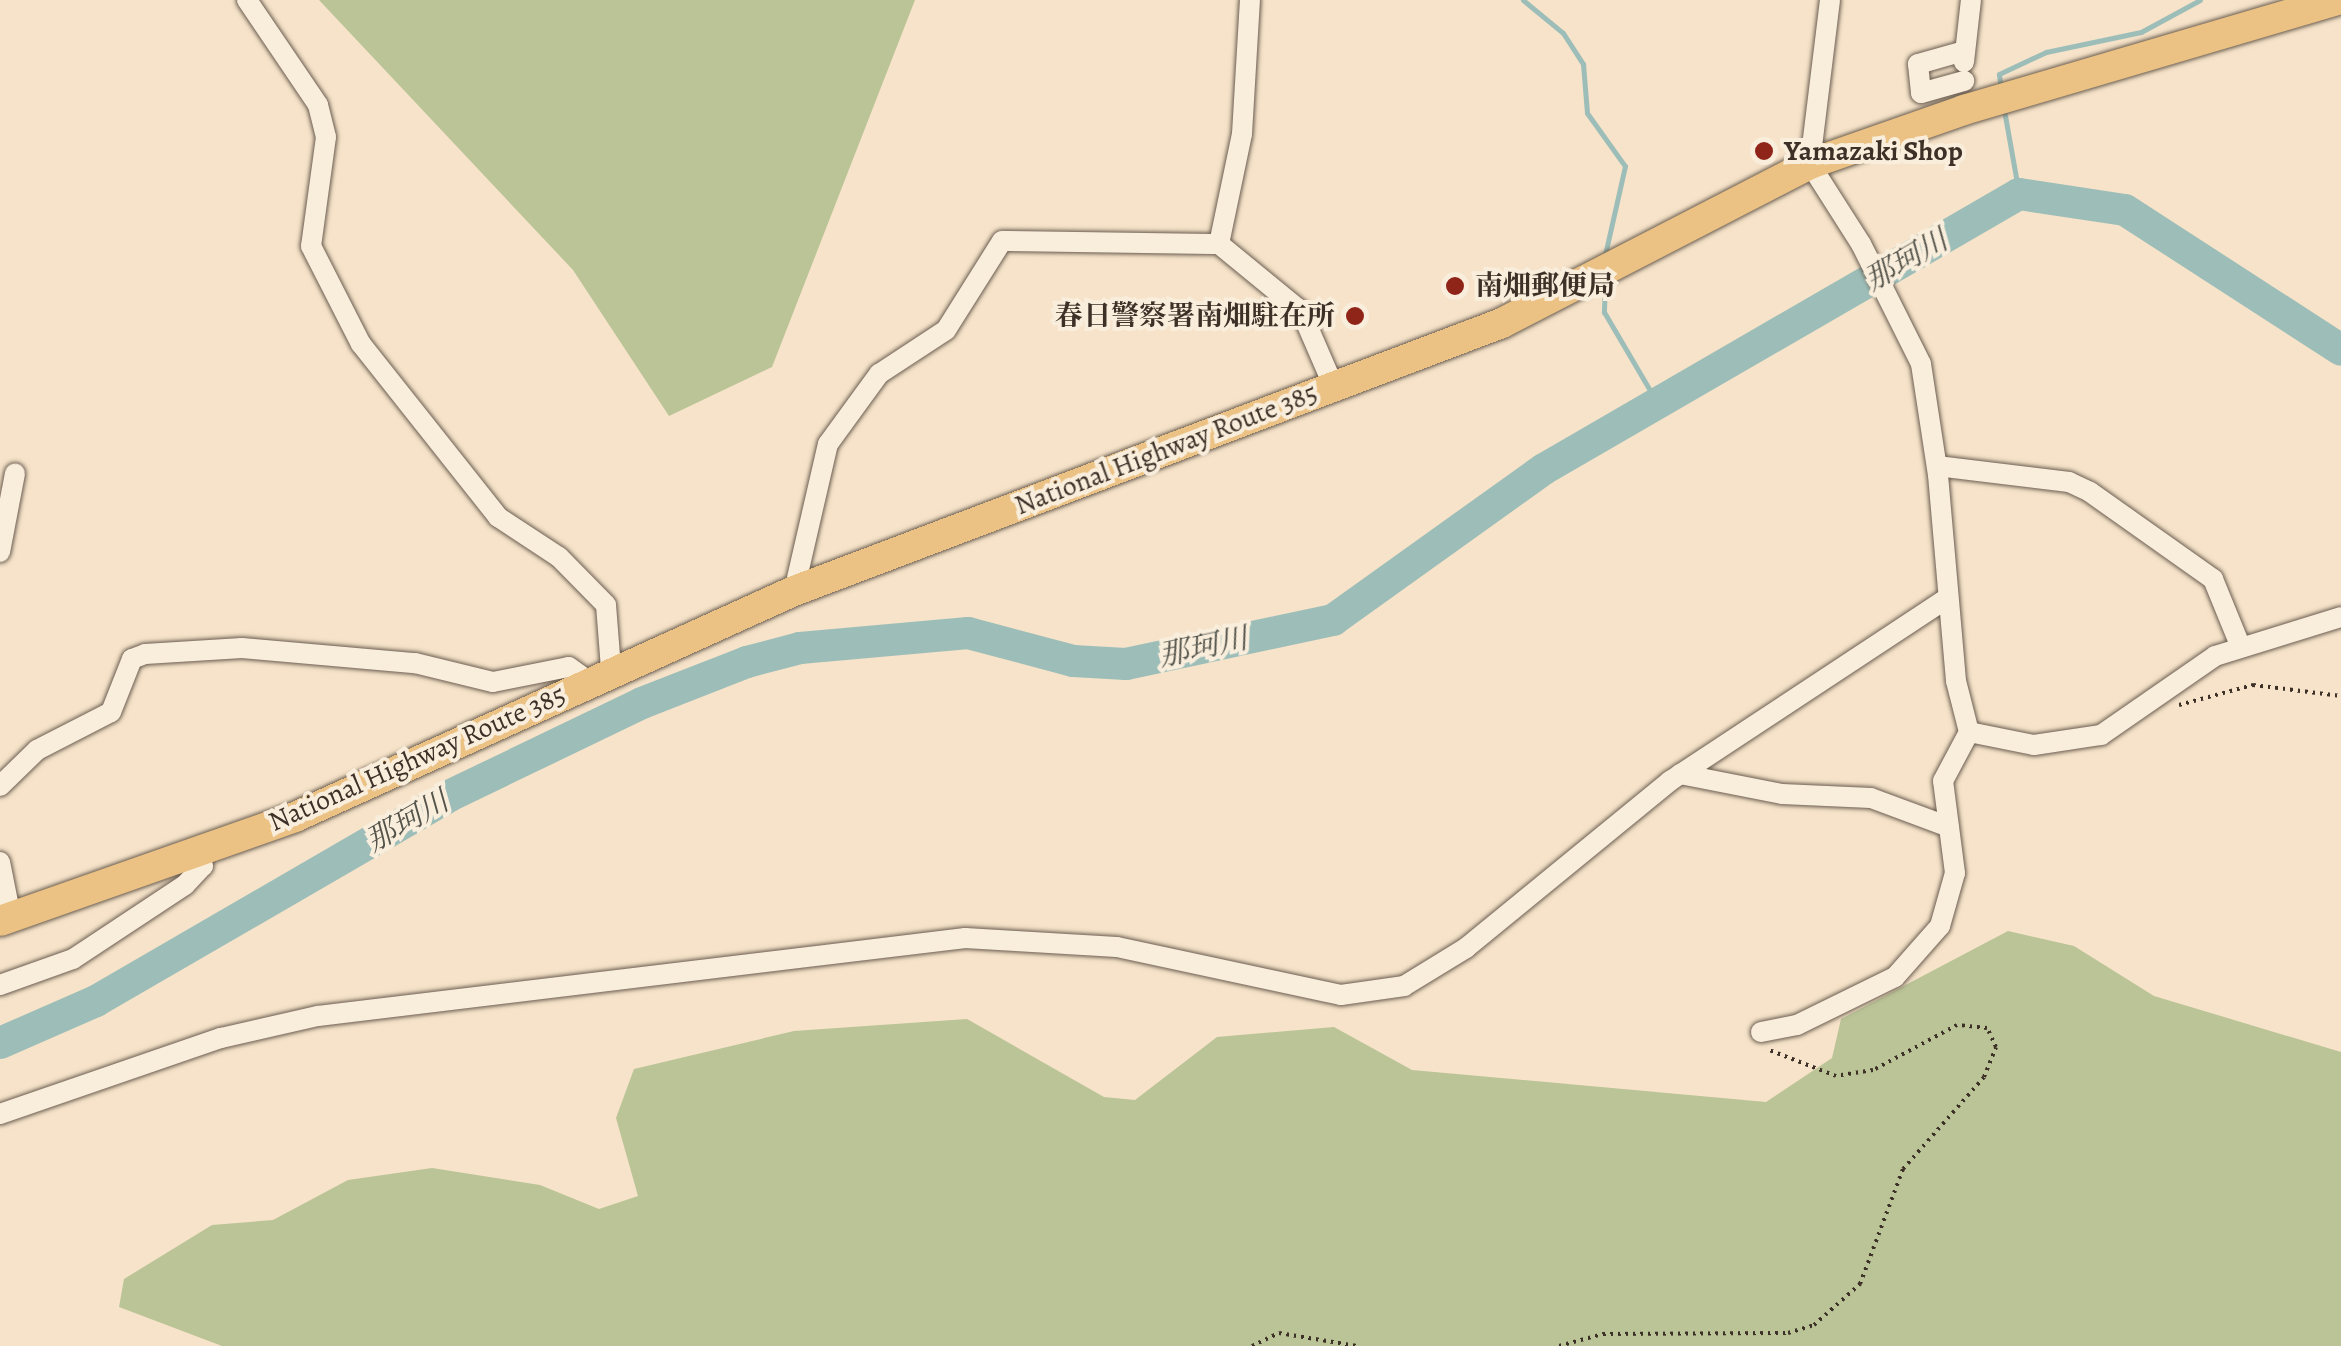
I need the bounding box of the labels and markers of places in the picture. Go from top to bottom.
place label: Yamazaki Shop [1784,134,1963,168]
marker: Yamazaki Shop [1753,140,1775,162]
place label: 南畑郵便局 [1475,269,1615,303]
marker: 南畑郵便局 [1444,275,1466,297]
place label: 春日警察署南畑駐在所 [1055,299,1335,333]
marker: 春日警察署南畑駐在所 [1344,305,1366,327]

